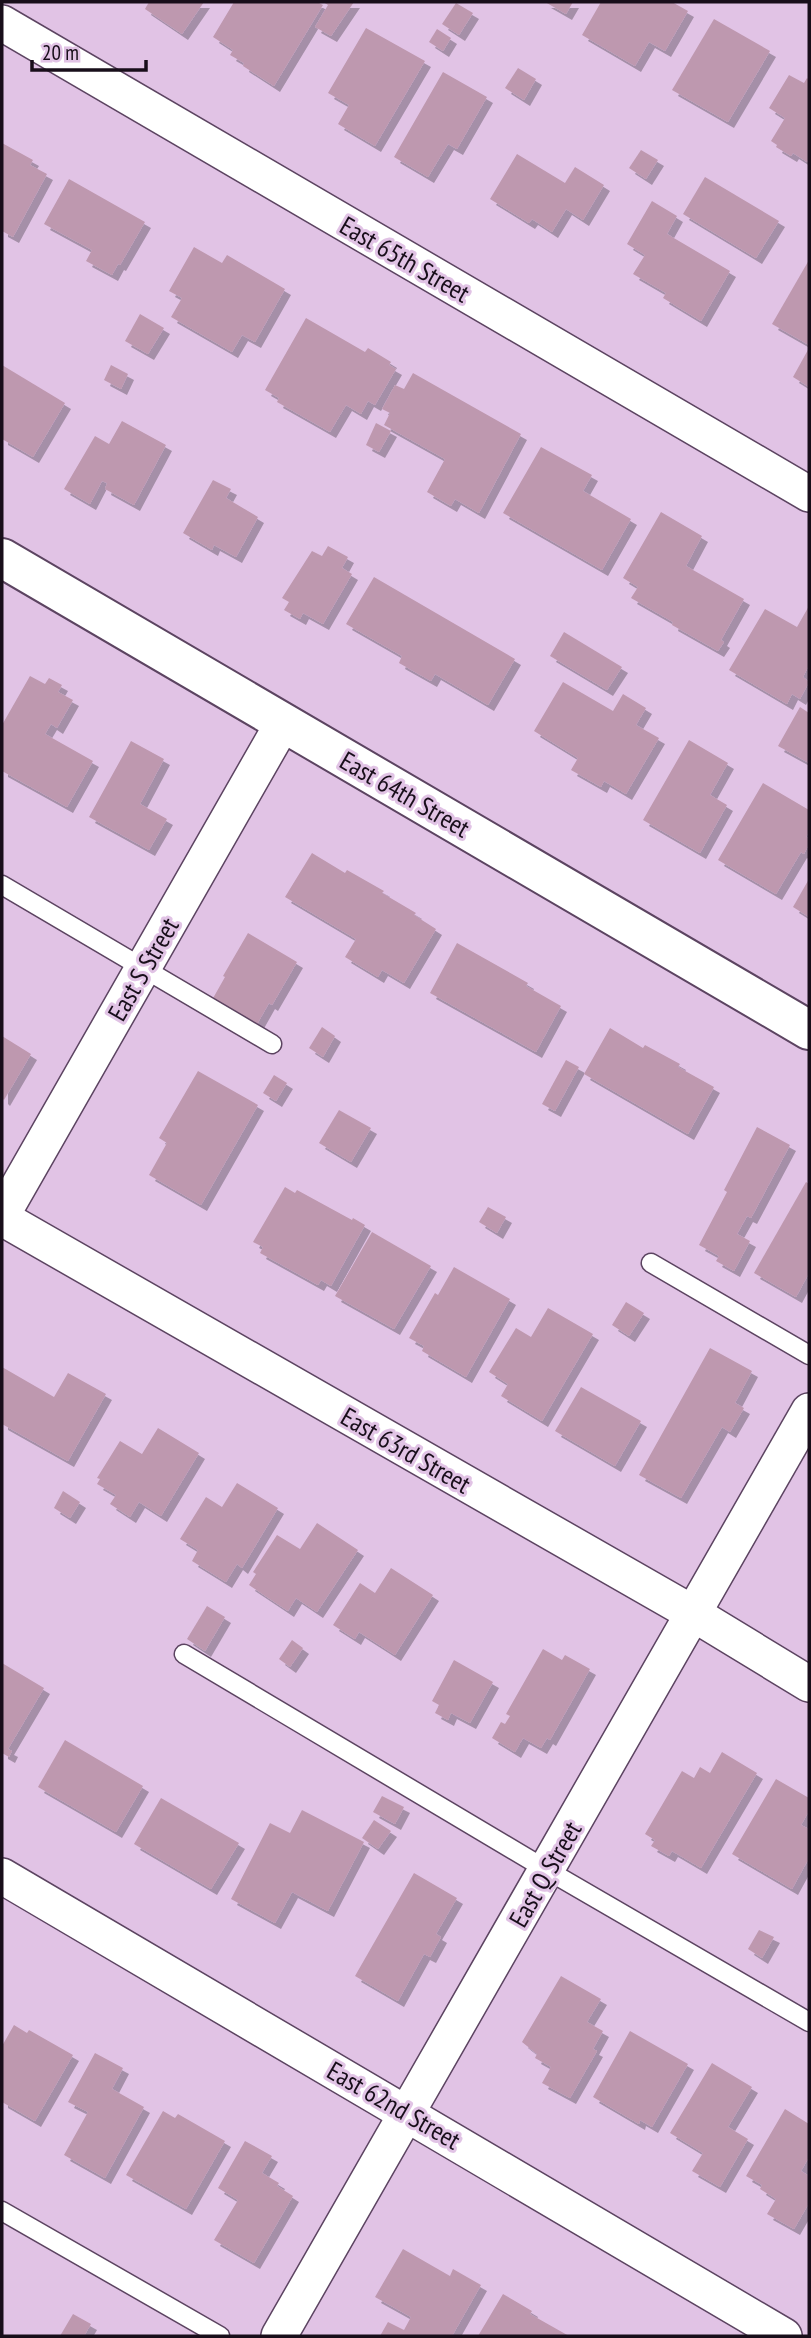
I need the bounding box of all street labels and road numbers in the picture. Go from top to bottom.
street label: East 65th Street [334,209,476,309]
street label: East 64th Street [334,744,476,844]
street label: East S Street [100,912,186,1026]
street label: East 63rd Street [335,1400,477,1500]
street label: East Q Street [502,1815,588,1933]
street label: East 62nd Street [321,2054,467,2156]

